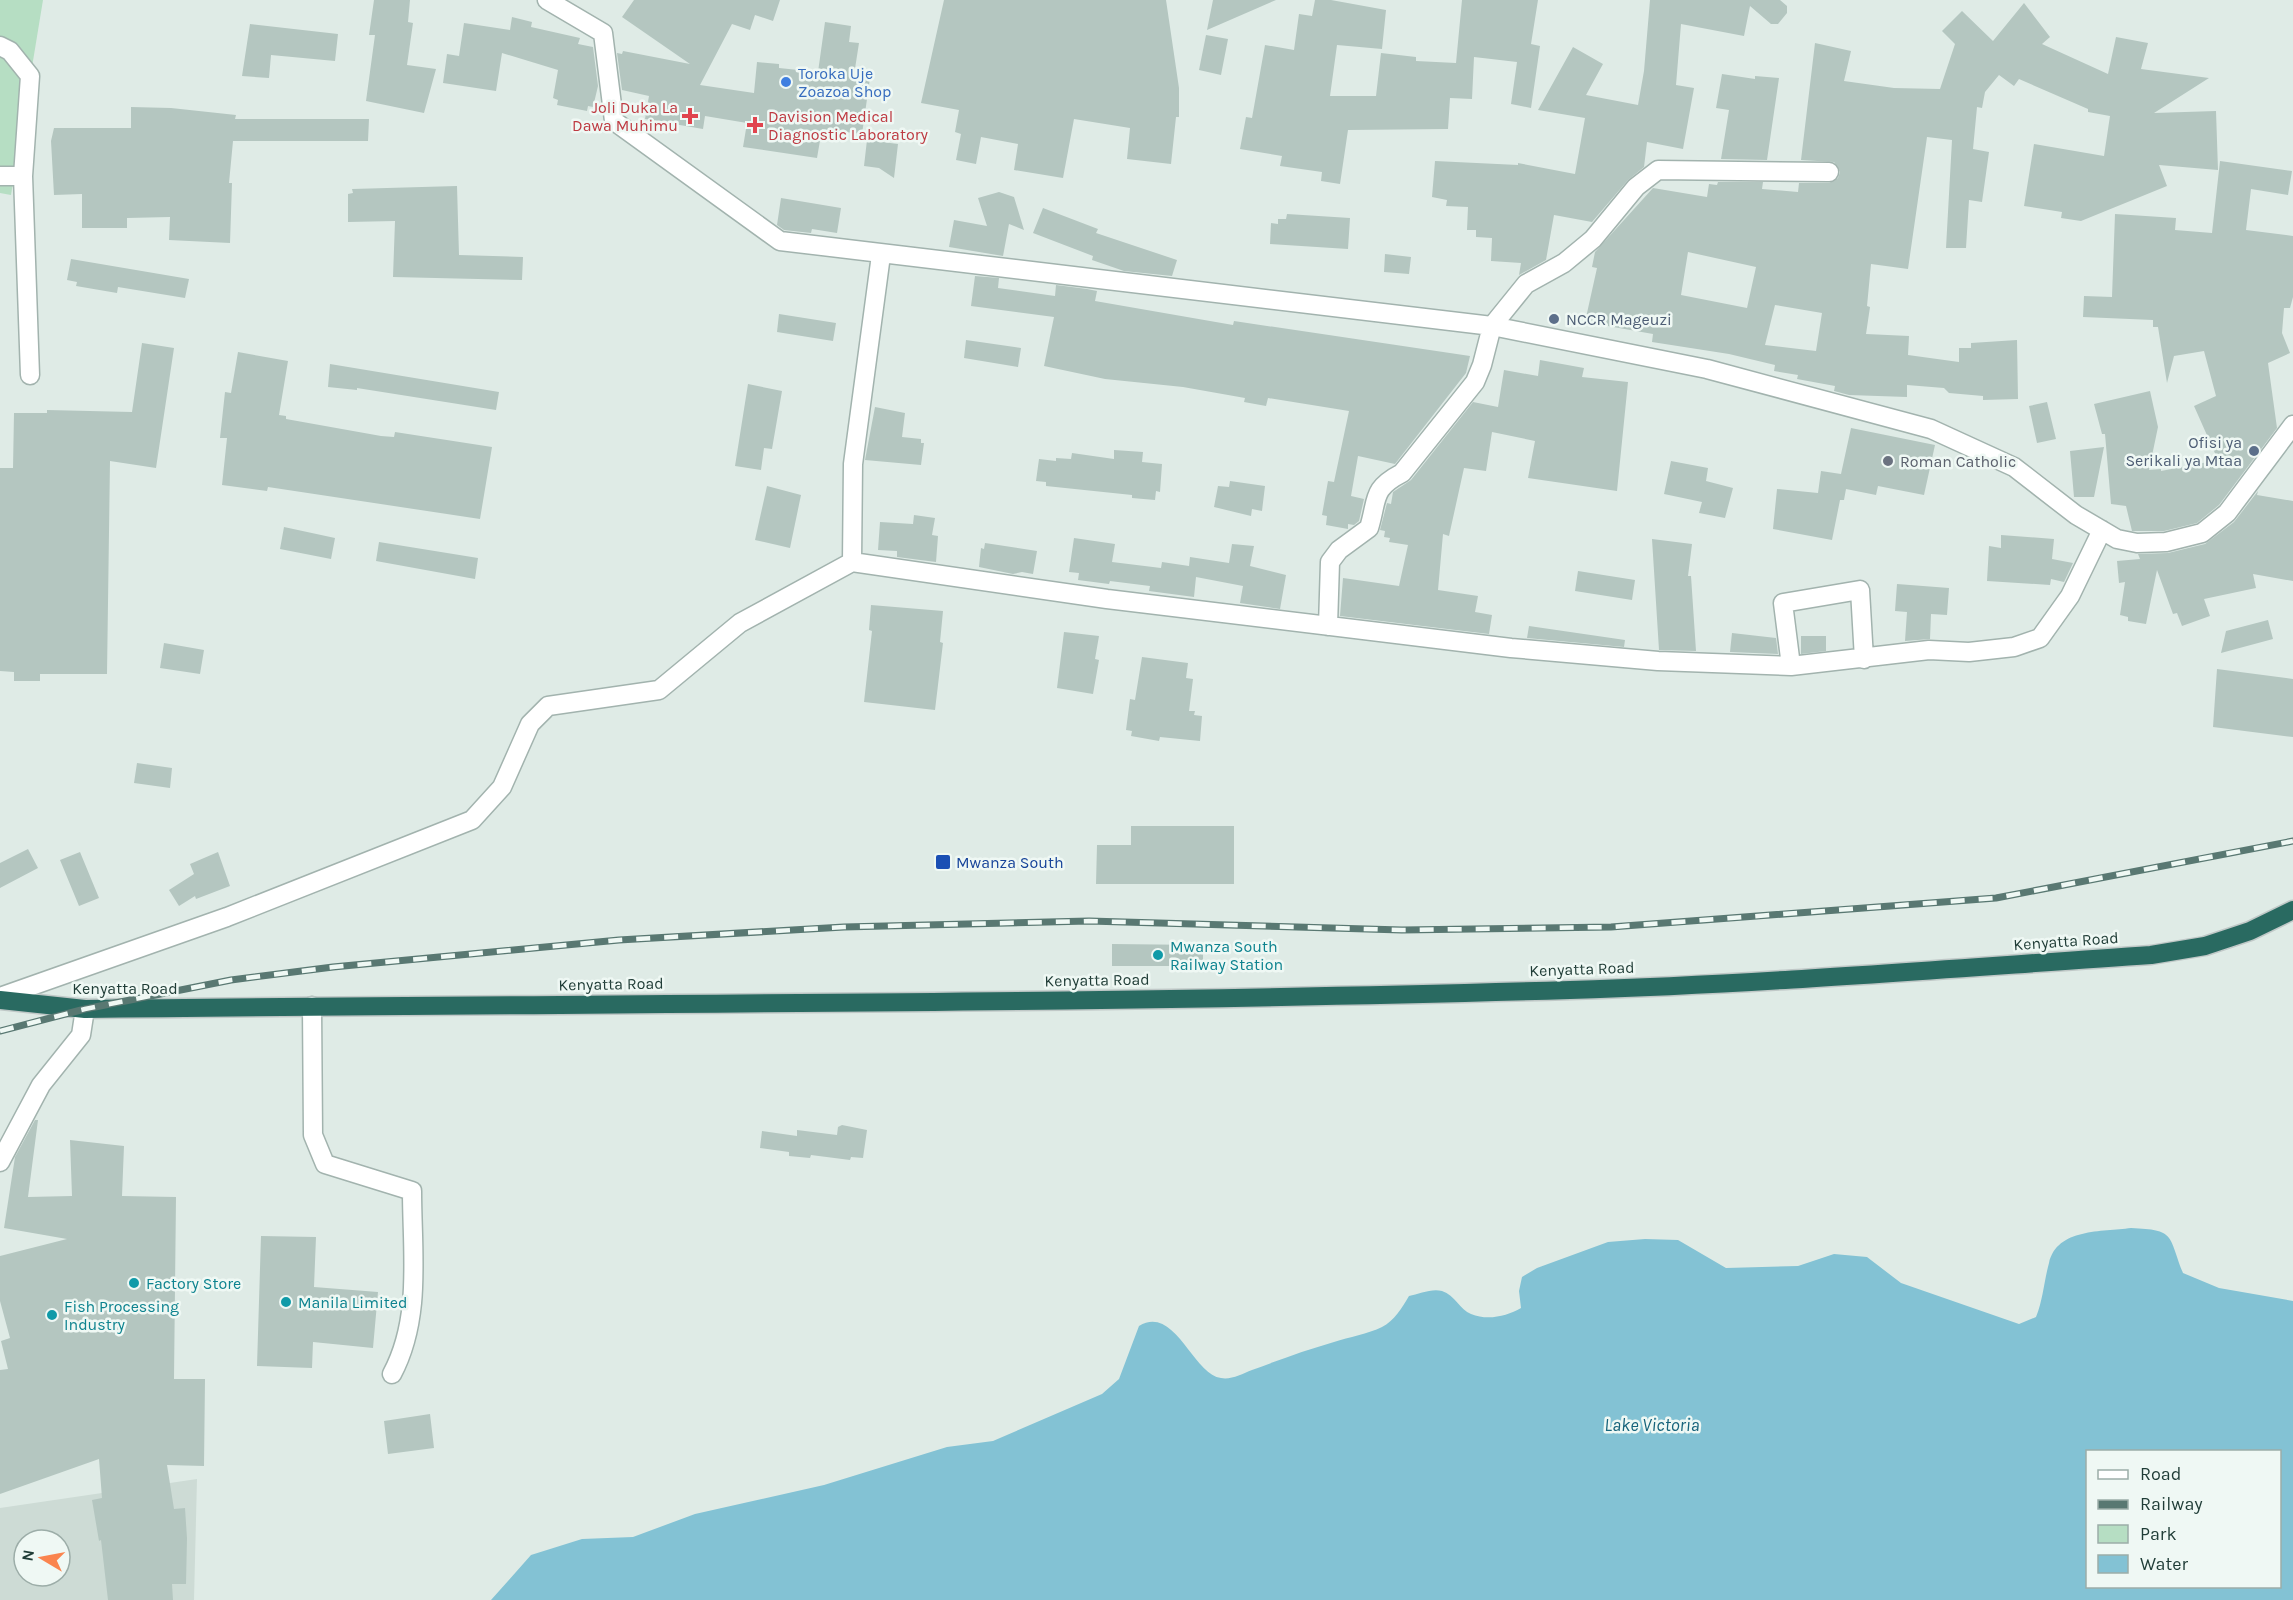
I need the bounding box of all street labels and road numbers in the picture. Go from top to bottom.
street label: Kenyatta Road [2013,928,2119,954]
street label: Kenyatta Road [1529,958,1635,980]
street label: Kenyatta Road [1044,970,1150,990]
street label: Kenyatta Road [558,974,664,994]
street label: Kenyatta Road [72,979,178,998]

